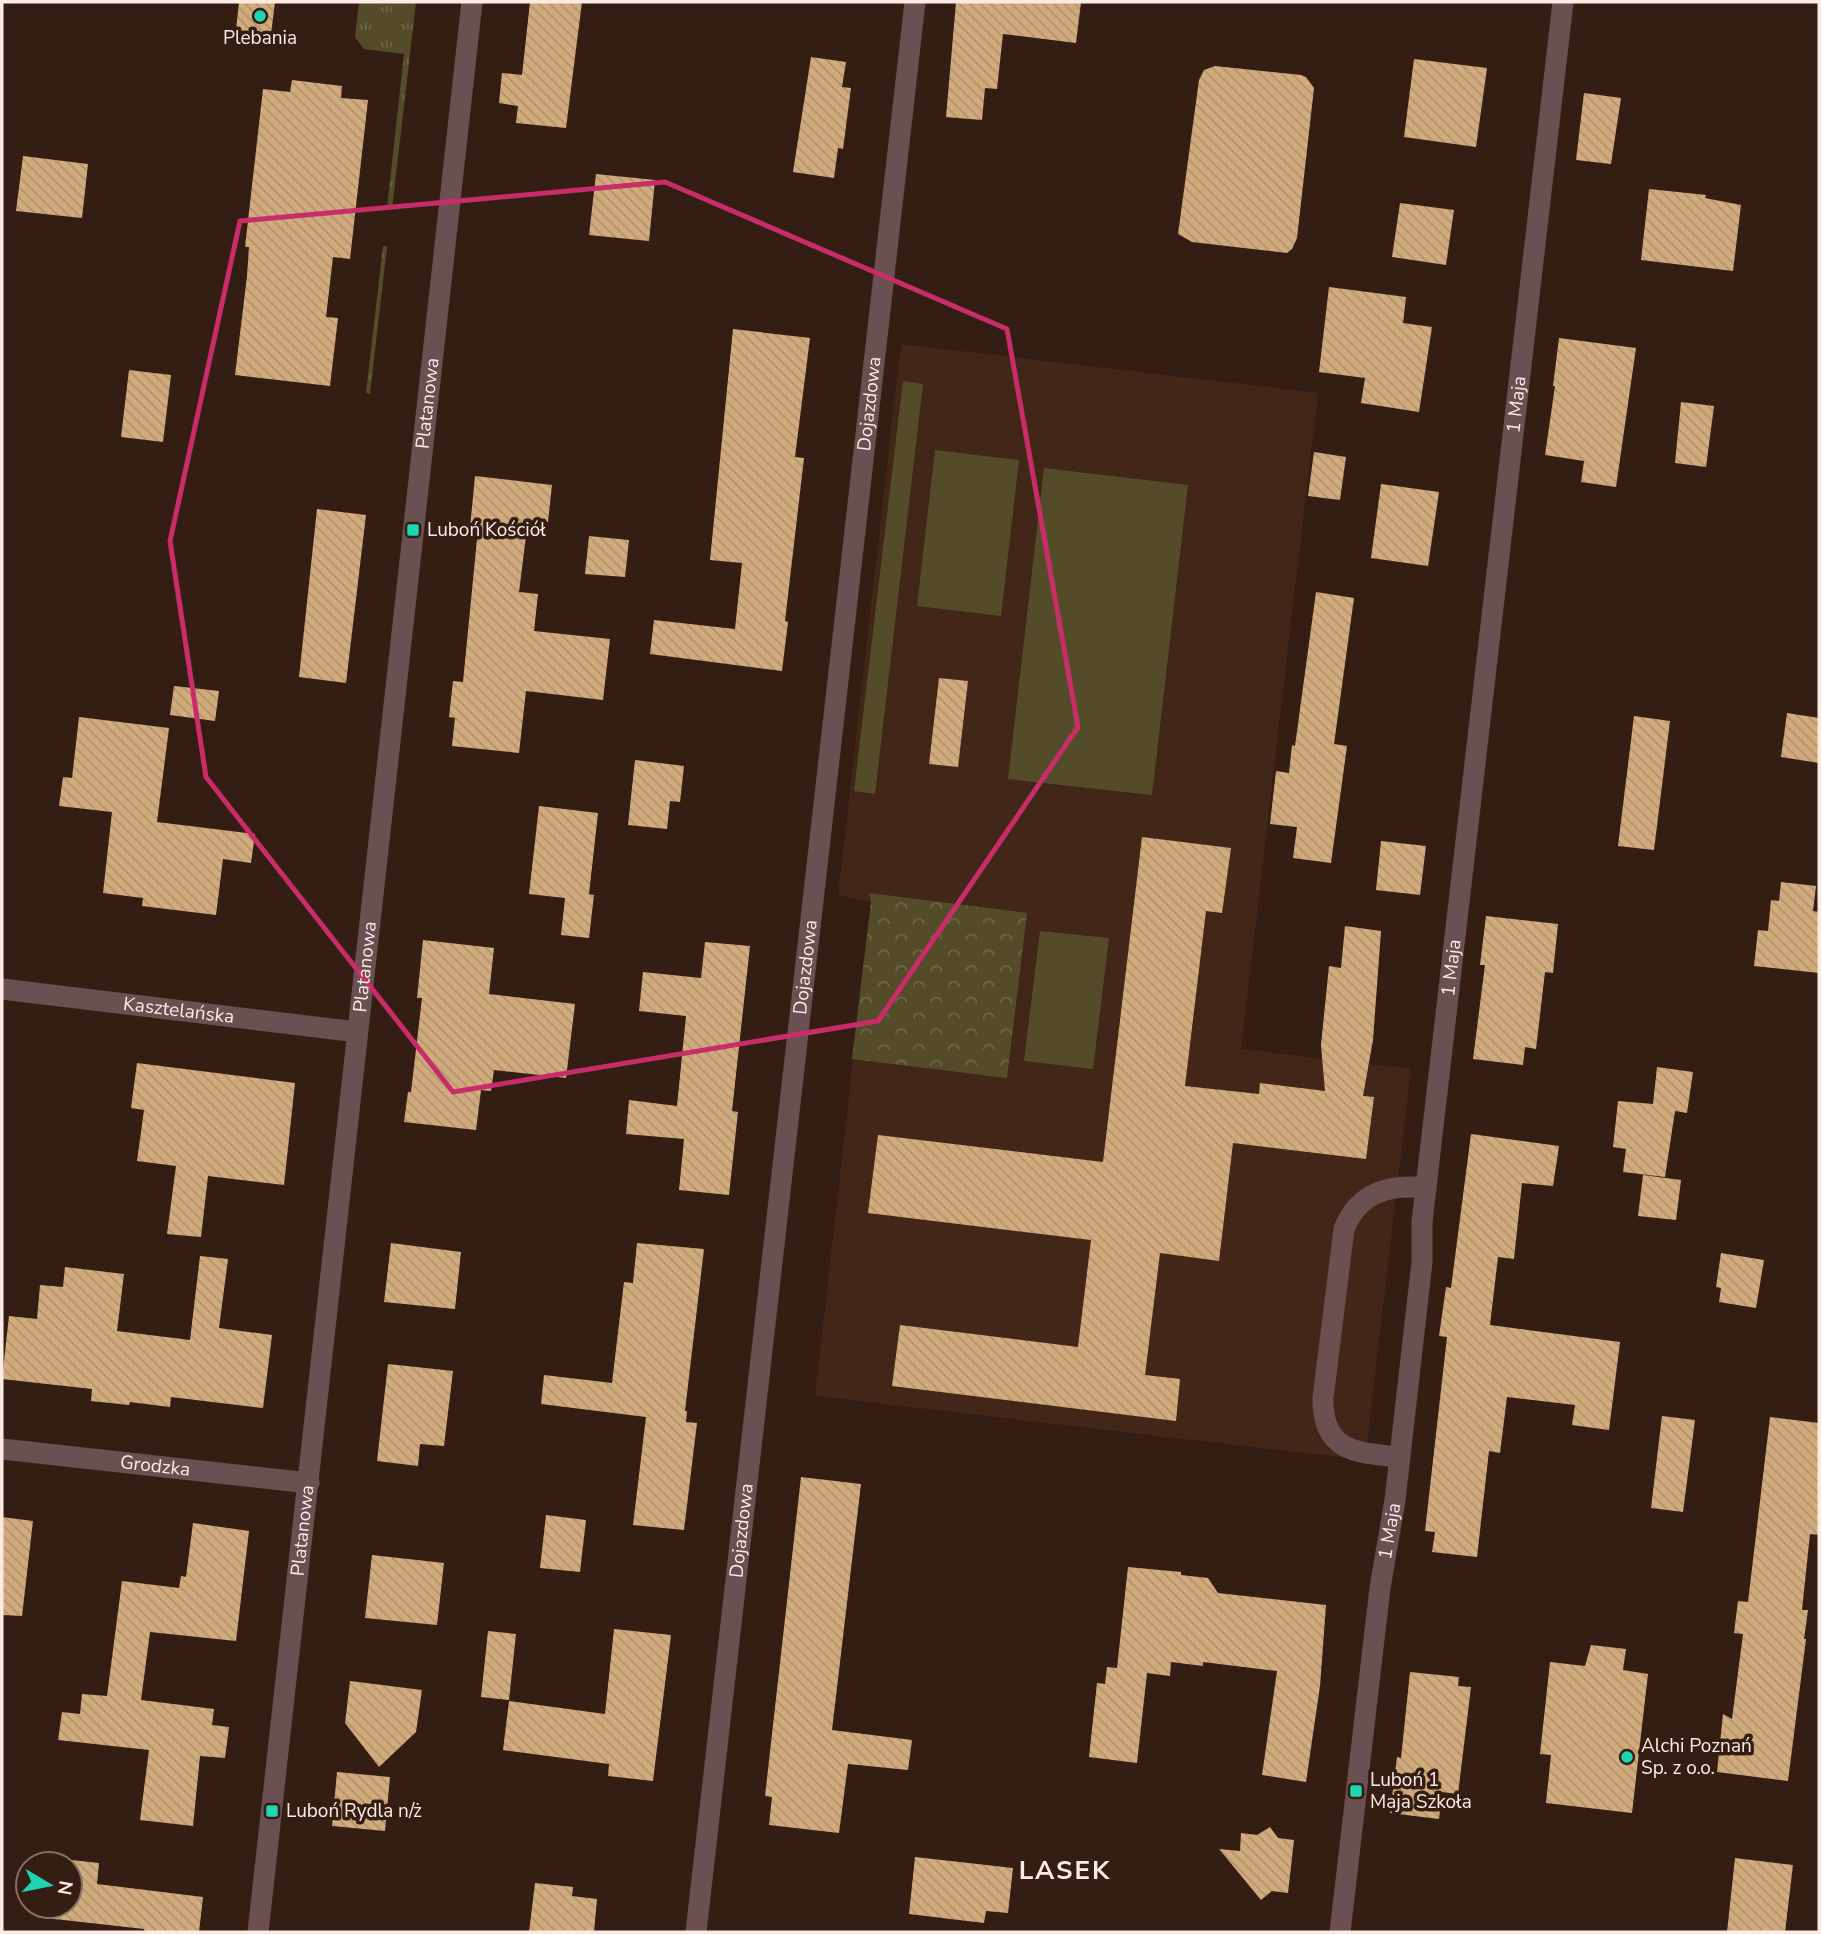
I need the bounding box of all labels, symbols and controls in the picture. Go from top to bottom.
marker: Plebania [252,8,268,24]
place label: Plebania [223,25,297,51]
street label: Dojazdowa [851,355,888,453]
street label: Platanowa [410,356,445,450]
street label: 1 Maja [1500,375,1533,434]
place label: Luboń Kościół [427,517,546,543]
marker: Luboń Kościół [405,522,421,538]
street label: Dojazdowa [787,918,824,1016]
street label: Platanowa [347,920,383,1014]
street label: 1 Maja [1435,938,1468,998]
street label: Kasztelańska [122,991,236,1030]
street label: Grodzka [119,1449,191,1483]
street label: Dojazdowa [723,1482,760,1579]
street label: Platanowa [285,1484,320,1577]
street label: 1 Maja [1372,1501,1407,1562]
place label: Alchi Poznań Sp. z o.o. [1641,1733,1752,1781]
marker: Alchi Poznań Sp. z o.o. [1619,1749,1635,1765]
place label: Luboń 1 Maja Szkoła [1370,1767,1472,1815]
marker: Luboń 1 Maja Szkoła [1348,1783,1364,1799]
place label: Luboń Rydla n/ż [286,1798,422,1824]
marker: Luboń Rydla n/ż [264,1803,280,1819]
north arrow [14,1850,84,1920]
district label: LASEK [1019,1853,1111,1888]
text: N [51,1879,79,1897]

